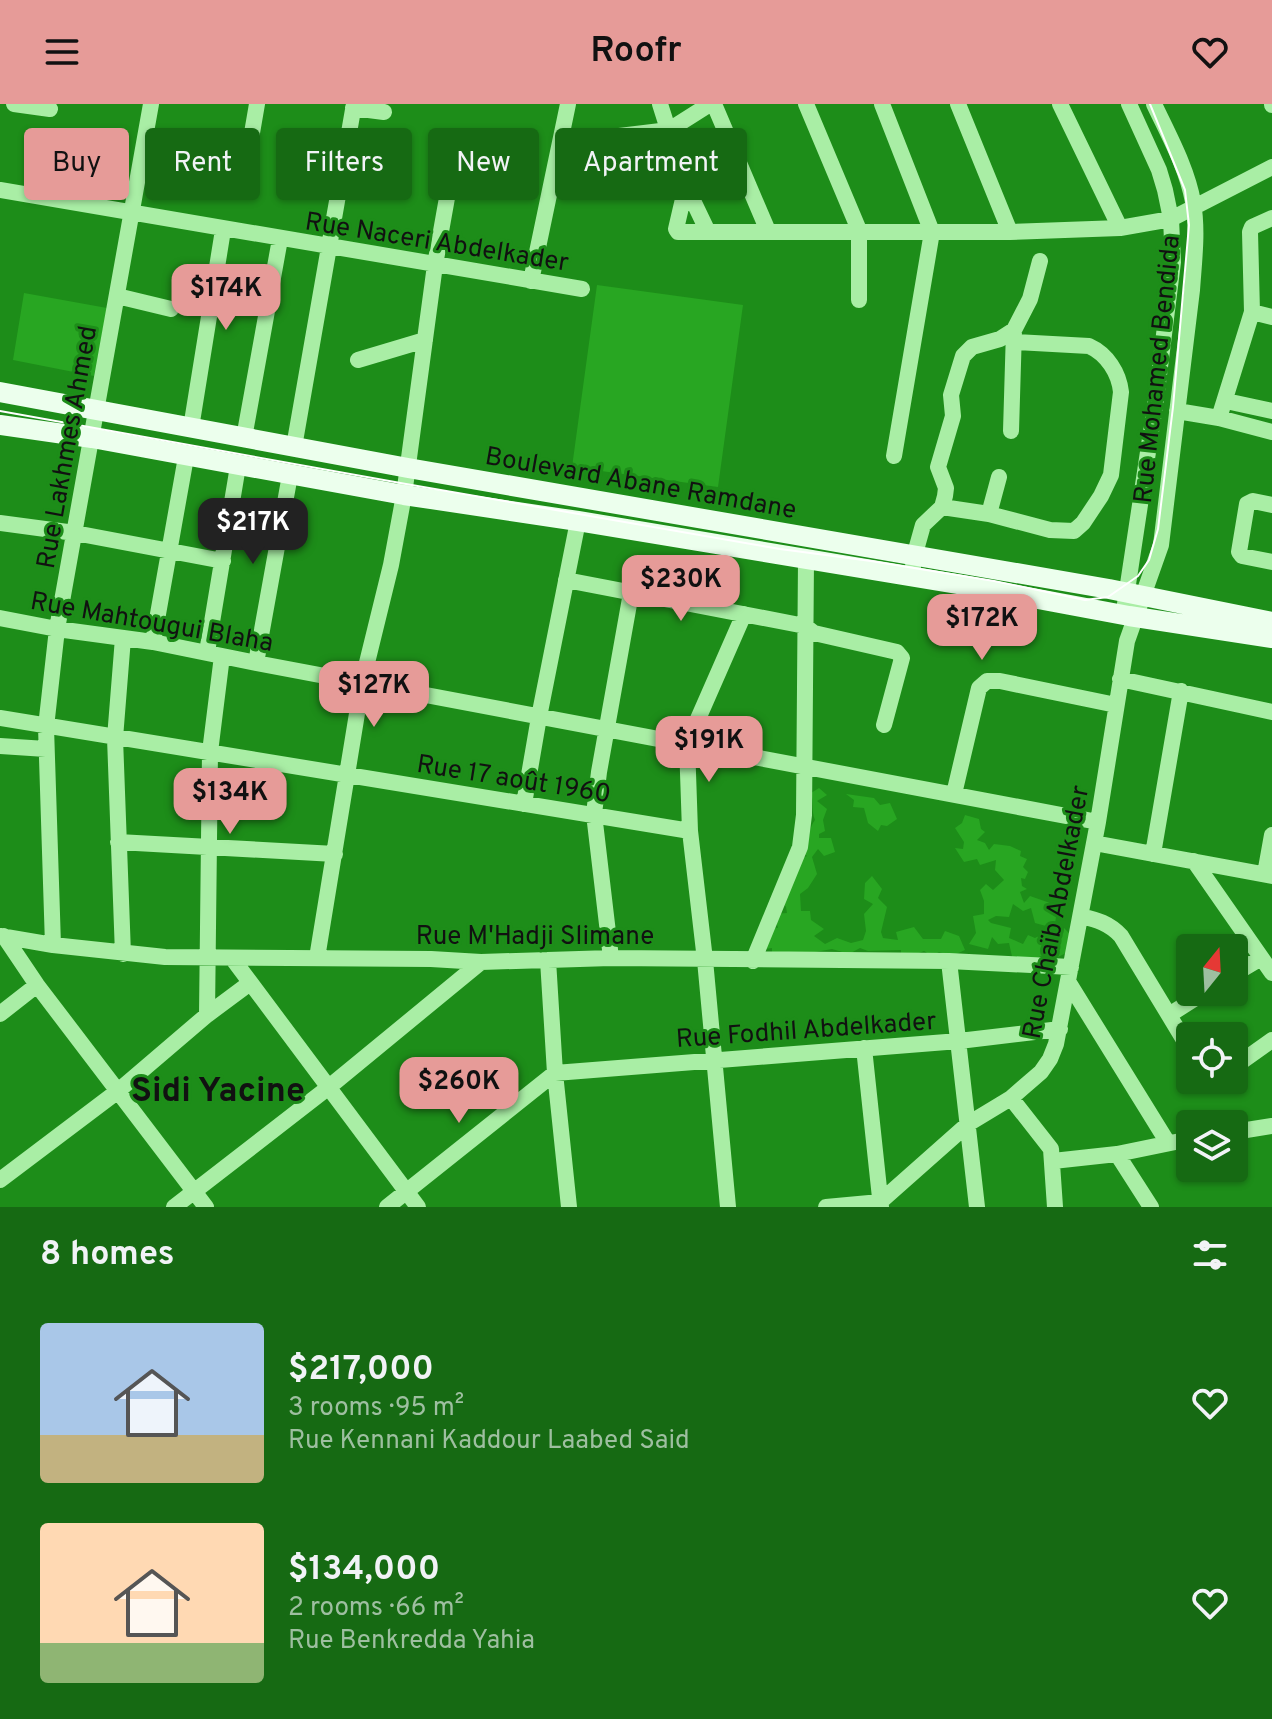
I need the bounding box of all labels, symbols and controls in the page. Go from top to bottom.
text: Roofr [590,29,682,75]
icon: menu [40,30,84,74]
icon: heart [1188,30,1232,74]
chip: Buy [24,128,129,200]
chip: Rent [145,128,260,200]
chip: Filters [276,128,412,200]
chip: New [428,128,539,200]
chip: Apartment [555,128,747,200]
street label: Rue Naceri Abdelkader [302,206,571,281]
street label: Rue Mohamed Bendida [1128,234,1189,505]
pin: $174K [170,264,282,332]
text: $174K [190,273,262,306]
street label: Rue Lakhmes Ahmed [31,323,106,571]
street label: Boulevard Abane Ramdane [482,441,799,528]
pin: $217K [197,498,309,566]
text: $217K [216,507,290,540]
pin: $230K [625,555,737,623]
text: $230K [640,564,722,597]
street label: Rue Mahtougui Blaha [28,586,276,661]
pin: $172K [926,594,1038,662]
text: $172K [945,603,1019,636]
pin: $127K [318,661,430,729]
text: $127K [337,670,411,703]
pin: $191K [653,716,765,784]
text: $191K [674,725,744,758]
street label: Rue 17 août 1960 [414,749,613,812]
pin: $134K [174,768,286,836]
text: $134K [192,777,268,810]
street label: Rue Chaïb Abdelkader [1017,783,1098,1042]
street label: Rue M'Hadji Slimane [416,921,654,954]
north arrow [1176,934,1248,1006]
map controls [1176,934,1248,1182]
street label: Rue Fodhil Abdelkader [675,1006,938,1057]
button: locate [1176,1022,1248,1094]
pin: $260K [403,1057,515,1125]
text: $260K [417,1066,501,1099]
district label: Sidi Yacine [131,1071,305,1114]
button: layers [1176,1110,1248,1182]
icon: filters [1188,1233,1232,1277]
text: 8 homes [40,1234,174,1277]
text: $217,000 [288,1349,434,1392]
icon: home [104,1355,200,1451]
icon: heart [1188,1381,1232,1425]
text: 3 rooms · 95 m² [288,1392,464,1425]
text: Rue Kennani Kaddour Laabed Said [288,1425,690,1458]
text: $134,000 [288,1549,440,1592]
icon: home [104,1555,200,1651]
icon: heart [1188,1581,1232,1625]
text: 2 rooms · 66 m² [288,1592,464,1625]
text: Rue Benkredda Yahia [288,1625,535,1658]

